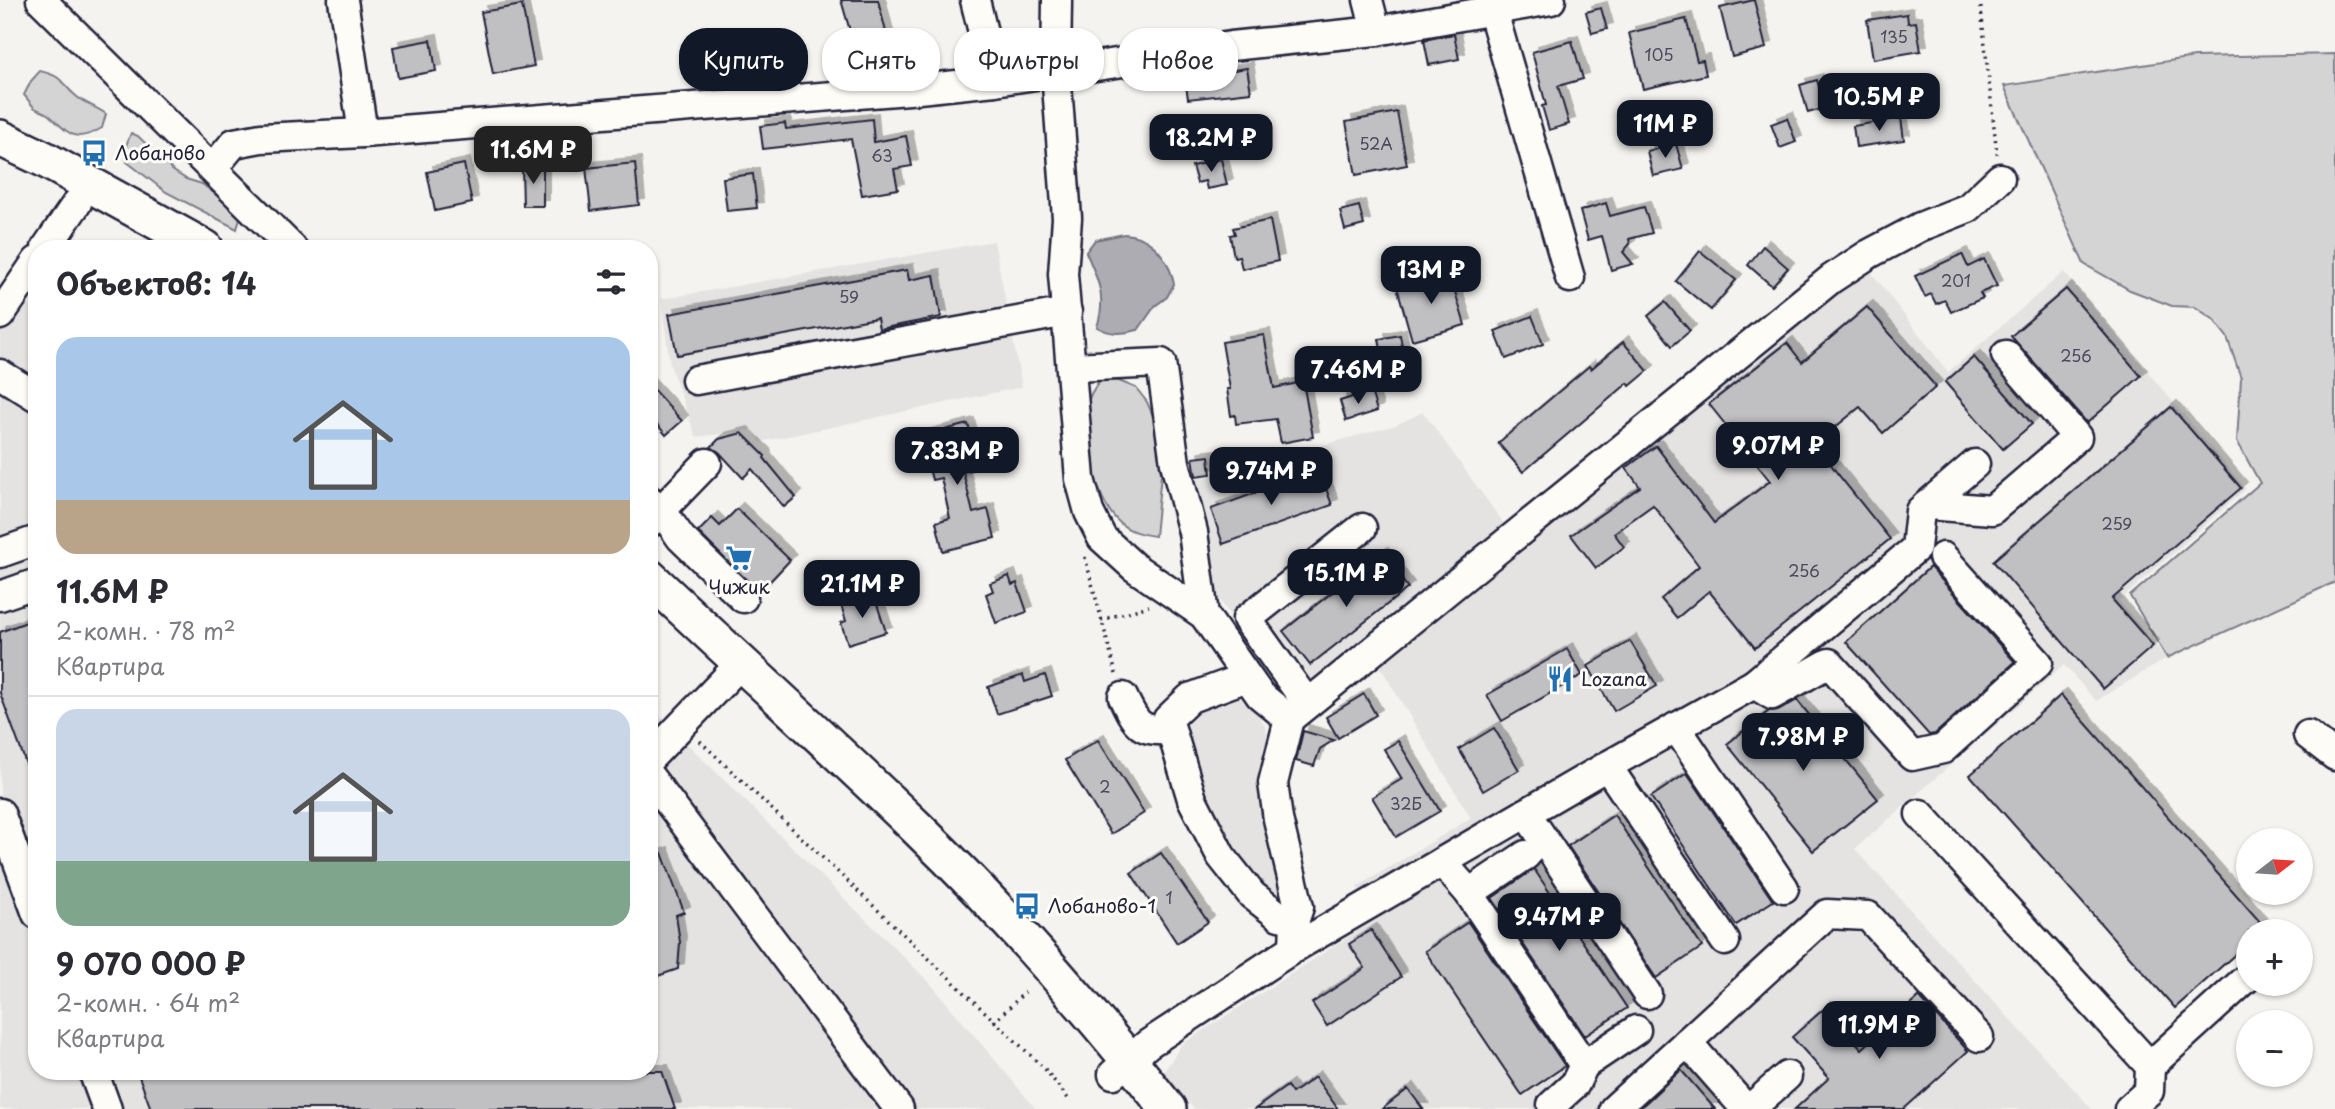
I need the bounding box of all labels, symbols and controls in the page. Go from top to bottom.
house number: 135 [1880,24,1908,48]
chip: Купить [679,28,808,91]
chip: Снять [822,28,940,91]
chip: Фильтры [954,28,1104,91]
chip: Новое [1118,28,1238,91]
house number: 105 [1644,42,1674,66]
pin: 10.5M ₽ [1814,74,1944,133]
text: 10.5M ₽ [1834,78,1924,113]
pin: 11M ₽ [1616,100,1714,160]
text: 11M ₽ [1633,105,1697,140]
pin: 18.2M ₽ [1146,114,1276,174]
text: 18.2M ₽ [1166,119,1256,154]
pin: 11.6M ₽ [468,127,598,186]
text: 11.6M ₽ [490,131,576,166]
house number: 52А [1359,131,1393,155]
bus stop icon: Лобаново [79,138,109,168]
place label: Лобаново [115,138,205,166]
house number: 63 [871,143,893,167]
pin: 13M ₽ [1382,246,1480,306]
text: 13M ₽ [1397,251,1465,286]
text: Объектов: 14 [56,260,256,305]
icon: filters [592,263,630,301]
house number: 201 [1941,268,1971,292]
house number: 59 [839,284,859,308]
house number: 256 [2060,343,2092,367]
pin: 7.46M ₽ [1293,346,1423,406]
text: 7.46M ₽ [1311,351,1405,386]
icon: home [280,382,406,508]
pin: 9.07M ₽ [1713,422,1843,482]
text: 9.07M ₽ [1732,427,1824,462]
pin: 7.83M ₽ [892,428,1022,487]
text: 7.83M ₽ [911,432,1003,467]
pin: 9.74M ₽ [1206,448,1336,507]
text: 9.74M ₽ [1226,452,1316,487]
house number: 259 [2102,511,2132,535]
supermarket icon: Чижик [724,543,754,573]
pin: 15.1M ₽ [1281,550,1411,609]
text: 15.1M ₽ [1304,554,1388,589]
house number: 256 [1788,558,1820,582]
pin: 21.1M ₽ [797,560,927,620]
text: 21.1M ₽ [820,565,904,600]
text: 11.6M ₽ [56,568,168,613]
place label: Чижик [708,572,770,600]
text: 2-комн. · 78 m² [56,613,236,648]
text: Квартира [56,648,164,683]
restaurant icon: Lozana [1545,664,1575,694]
place label: Lozana [1581,664,1647,692]
pin: 7.98M ₽ [1738,714,1868,773]
text: 7.98M ₽ [1758,718,1848,753]
icon: home [280,754,406,880]
house number: 2 [1099,774,1111,798]
house number: 32Б [1390,791,1422,815]
north arrow [2236,828,2314,905]
map controls [2236,828,2313,1087]
house number: 1 [1165,885,1173,909]
bus stop icon: Лобаново-1 [1012,891,1042,921]
place label: Лобаново-1 [1048,891,1156,919]
pin: 9.47M ₽ [1494,894,1624,953]
text: 9.47M ₽ [1514,898,1604,933]
button: + [2236,919,2313,996]
text: 9 070 000 ₽ [56,940,245,985]
text: 2-комн. · 64 m² [56,985,240,1020]
pin: 11.9M ₽ [1814,1002,1944,1061]
text: 11.9M ₽ [1838,1006,1920,1041]
button: − [2236,1010,2313,1087]
text: Квартира [56,1020,164,1055]

